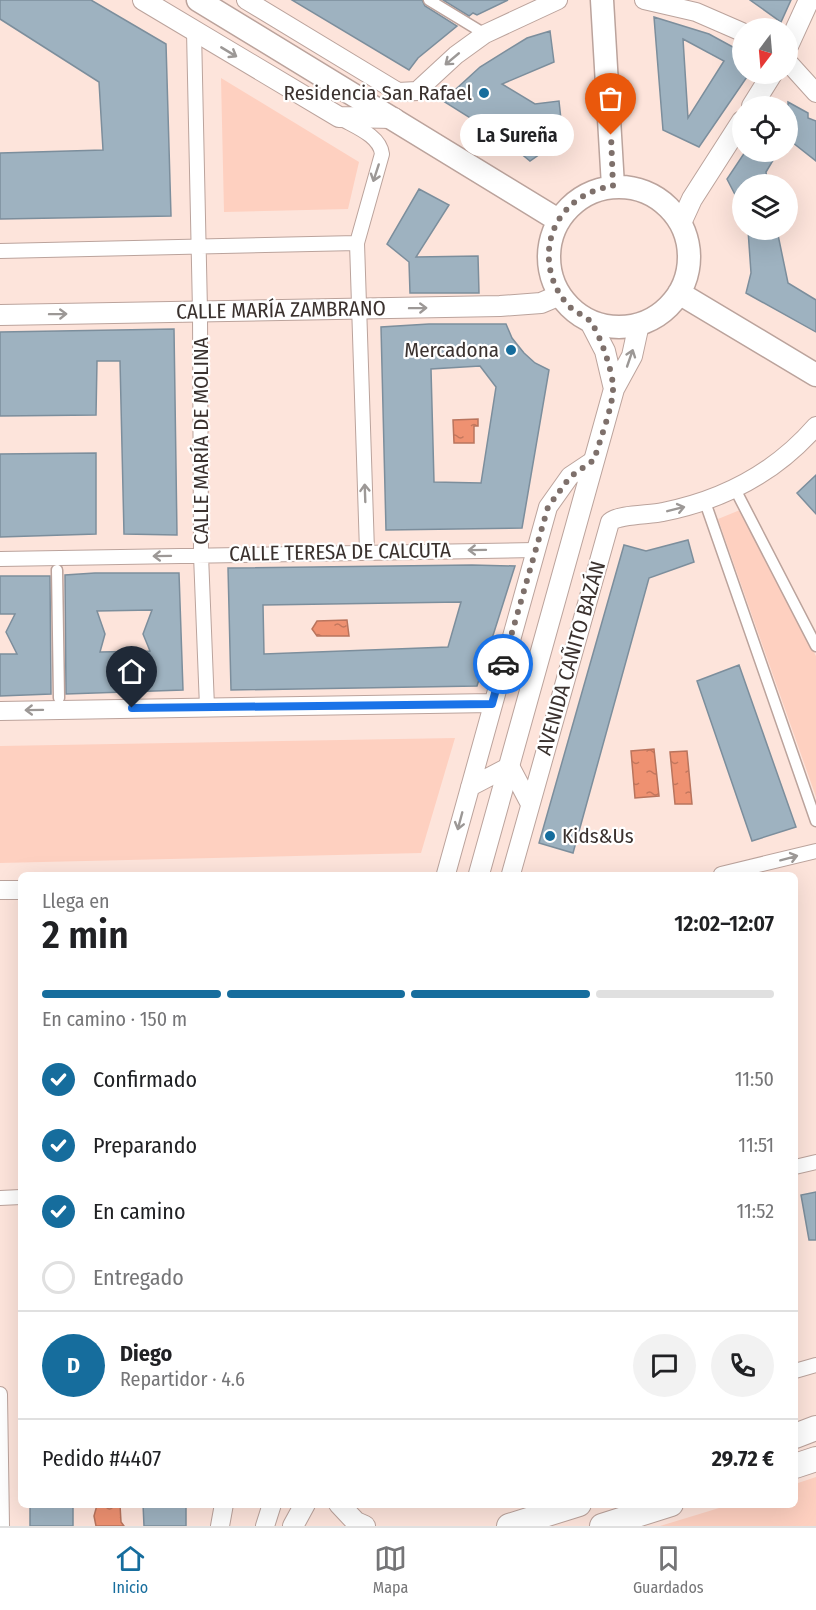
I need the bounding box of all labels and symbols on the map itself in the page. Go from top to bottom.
north arrow [732,18,798,84]
one-way arrow [220,46,237,58]
one-way arrow [445,52,460,66]
pin [585,73,636,135]
place label: Residencia San Rafael [284,80,472,106]
marker: Residencia San Rafael [477,86,491,100]
callout: La Sureña [461,114,575,156]
one-way arrow [370,163,381,182]
street label: CALLE MARÍA ZAMBRANO [176,295,386,325]
one-way arrow [408,303,428,314]
one-way arrow [48,308,68,320]
street label: CALLE MARÍA DE MOLINA [188,337,214,545]
place label: Mercadona [404,337,499,363]
marker: Mercadona [504,343,518,357]
one-way arrow [626,349,637,368]
one-way arrow [360,483,371,503]
one-way arrow [666,503,685,515]
street label: CALLE TERESA DE CALCUTA [229,537,451,567]
one-way arrow [467,544,487,556]
one-way arrow [152,550,172,561]
street label: AVENIDA CAÑITO BAZÁN [531,558,611,758]
courier [473,634,533,694]
pin [106,646,157,708]
one-way arrow [25,705,45,716]
one-way arrow [454,811,466,830]
place label: Kids&Us [562,823,634,849]
marker: Kids&Us [543,829,557,843]
one-way arrow [779,852,798,864]

